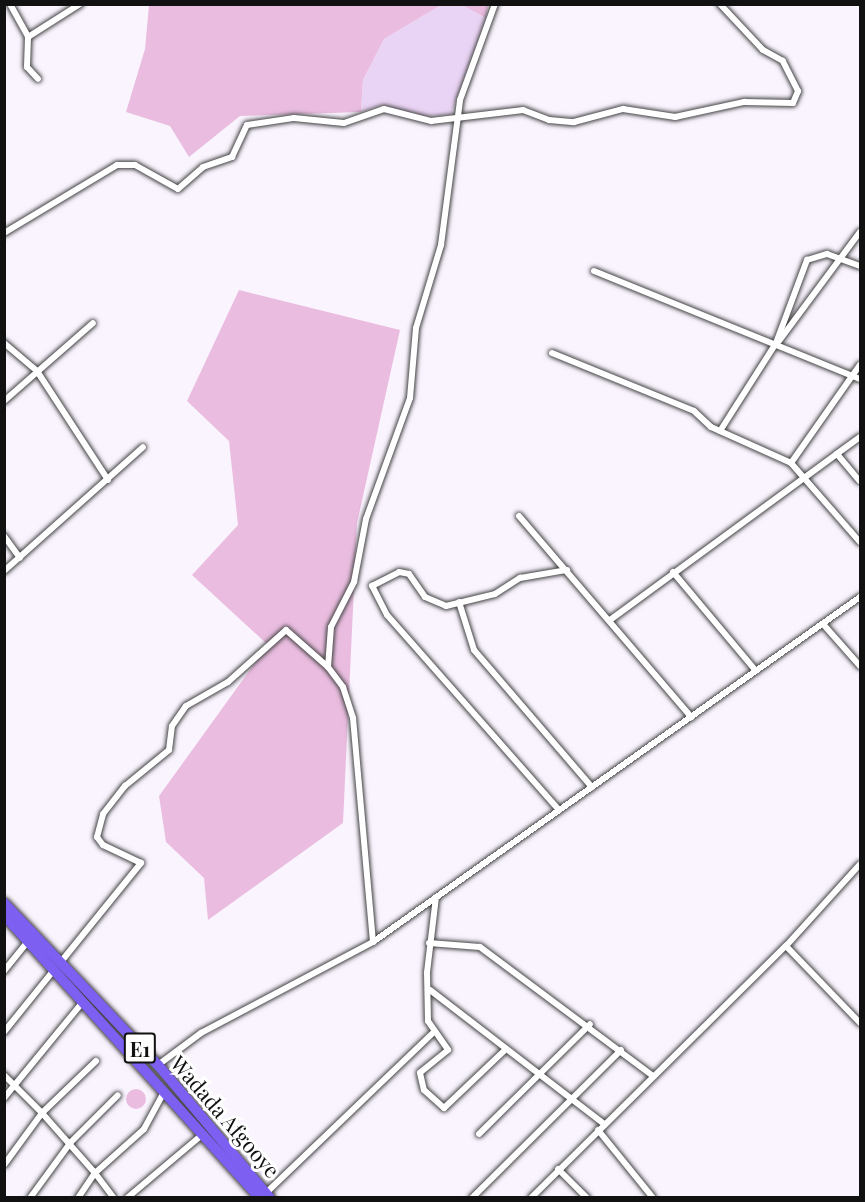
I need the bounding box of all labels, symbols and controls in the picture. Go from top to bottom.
road number: E1 [124,1031,156,1065]
street label: Wadada Afgooye [166,1050,286,1182]

